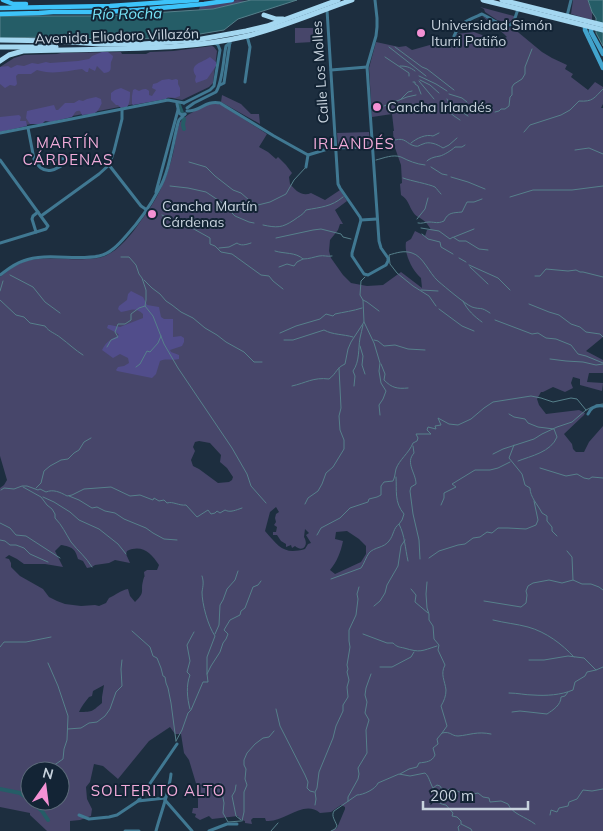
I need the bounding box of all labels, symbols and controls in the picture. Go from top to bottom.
water label: Río Rocha [92,3,162,24]
place label: Universidad Simón Iturri Patiño [431,16,552,50]
street label: Calle Los Molles [307,20,333,124]
street label: Avenida Eliodoro Villazón [35,24,199,48]
marker: Universidad Simón Iturri Patiño [415,27,427,39]
place label: Cancha Irlandés [387,98,492,116]
marker: Cancha Irlandés [371,101,383,113]
district label: MARTÍN CÁRDENAS [23,133,113,169]
district label: IRLANDÉS [313,134,395,153]
place label: Cancha Martín Cárdenas [162,197,257,231]
marker: Cancha Martín Cárdenas [146,208,158,220]
north arrow [20,761,70,811]
text: N [41,763,55,783]
scale bar [423,778,528,810]
district label: SOLTERITO ALTO [91,781,225,800]
text: 200 m [430,786,474,805]

